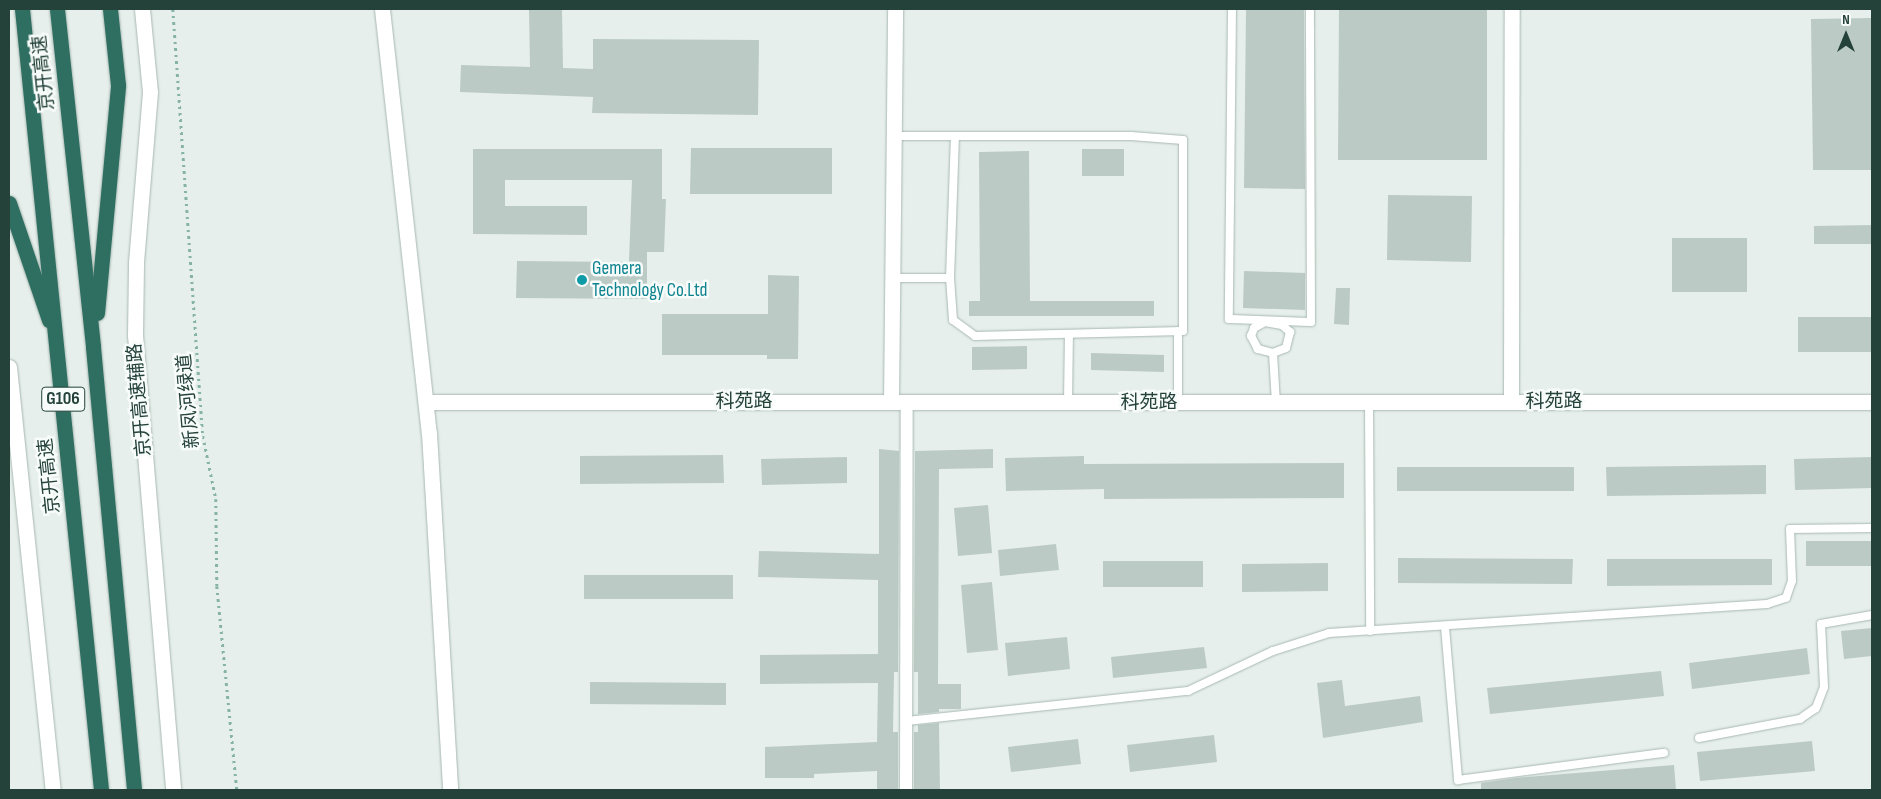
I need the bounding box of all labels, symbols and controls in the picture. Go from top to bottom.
north arrow [1821,10,1871,60]
text: N [1842,11,1850,28]
street label: 京开高速 [29,34,59,112]
place label: Gemera Technology Co.Ltd [592,258,708,302]
marker: Gemera Technology Co.Ltd [576,274,588,286]
street label: 京开高速辅路 [124,342,156,458]
street label: 新凤河绿道 [174,353,204,449]
road number: G106 [40,384,86,414]
street label: 科苑路 [716,391,772,413]
street label: 科苑路 [1526,391,1582,413]
street label: 科苑路 [1121,392,1177,414]
street label: 京开高速 [35,437,65,515]

